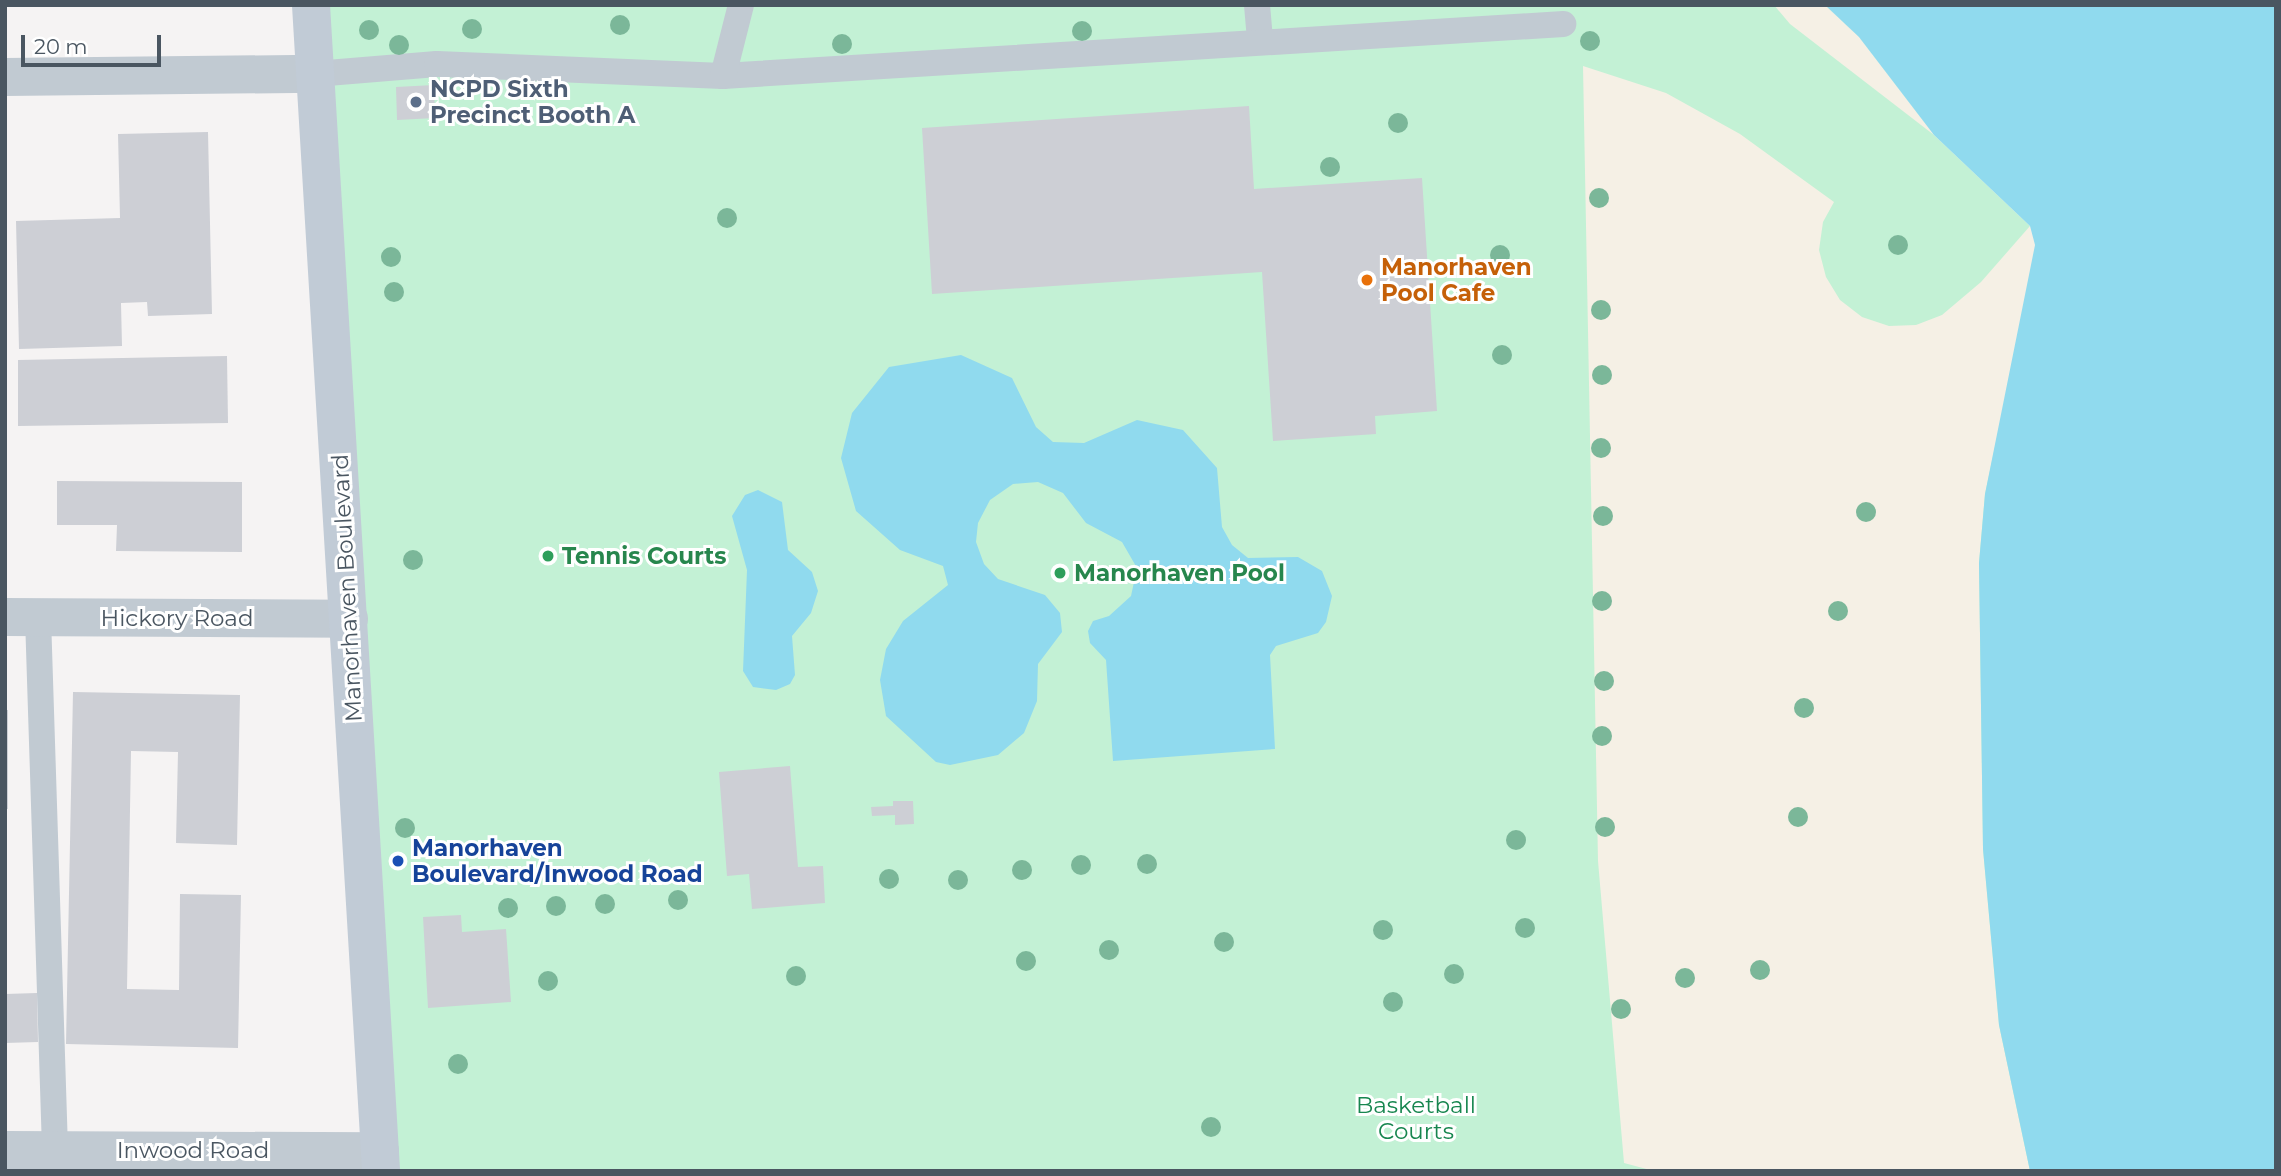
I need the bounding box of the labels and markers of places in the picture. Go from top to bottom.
place label: NCPD Sixth Precinct Booth A [430,75,635,129]
marker: NCPD Sixth Precinct Booth A [408,94,424,110]
place label: Manorhaven Pool Cafe [1381,253,1532,307]
marker: Manorhaven Pool Cafe [1359,272,1375,288]
place label: Tennis Courts [562,542,726,570]
marker: Tennis Courts [540,548,556,564]
place label: Manorhaven Pool [1074,559,1285,587]
marker: Manorhaven Pool [1052,565,1068,581]
place label: Manorhaven Boulevard/Inwood Road [412,834,703,888]
marker: Manorhaven Boulevard/Inwood Road [390,853,406,869]

